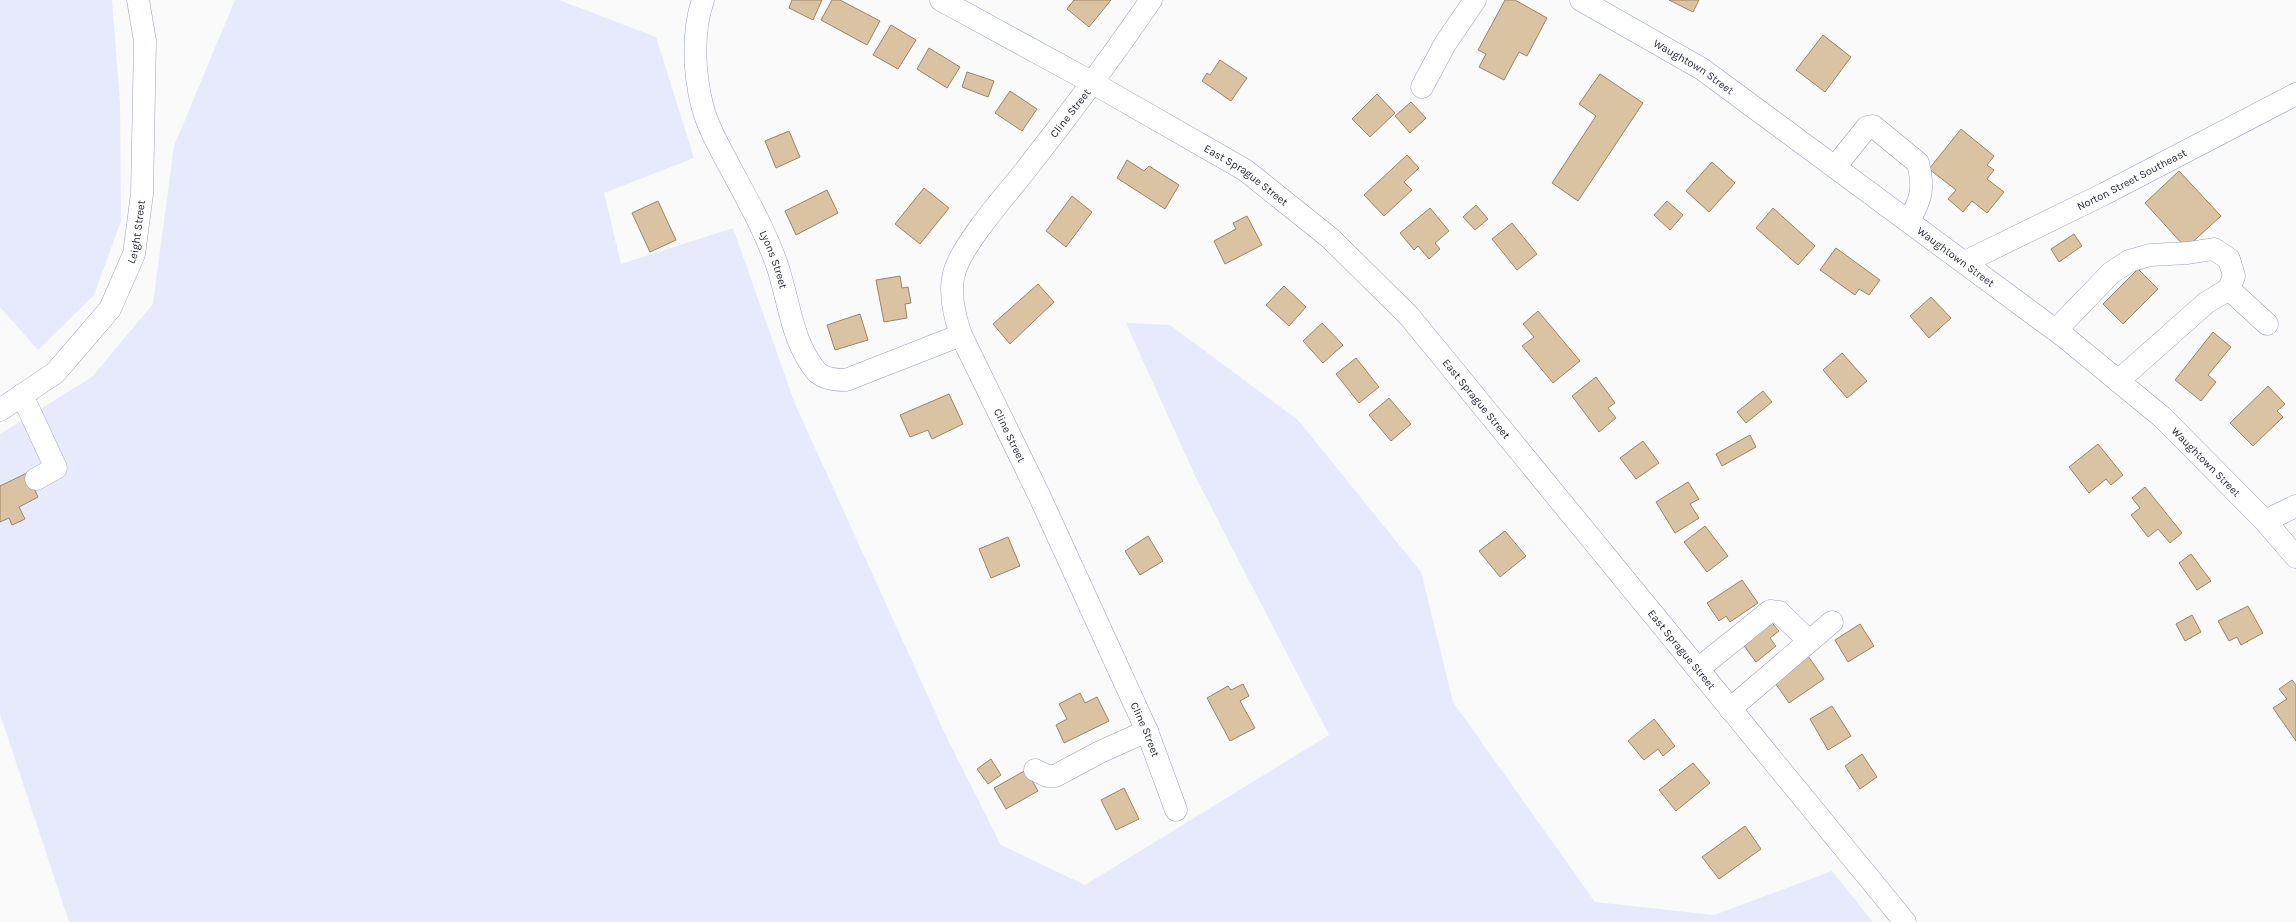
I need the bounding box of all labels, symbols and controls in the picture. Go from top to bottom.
street label: Waughtown Street [1651,37,1736,97]
street label: Cline Street [1047,86,1093,140]
street label: East Sprague Street [1202,142,1290,209]
street label: Norton Street Southeast [2075,146,2189,213]
street label: Leight Street [125,199,148,266]
street label: Waughtown Street [1914,224,1997,290]
street label: Lyons Street [757,228,790,290]
street label: East Sprague Street [1440,356,1513,442]
street label: Cline Street [991,406,1028,464]
street label: Waughtown Street [2169,424,2243,499]
street label: East Sprague Street [1645,607,1718,692]
street label: Cline Street [1128,700,1162,759]

